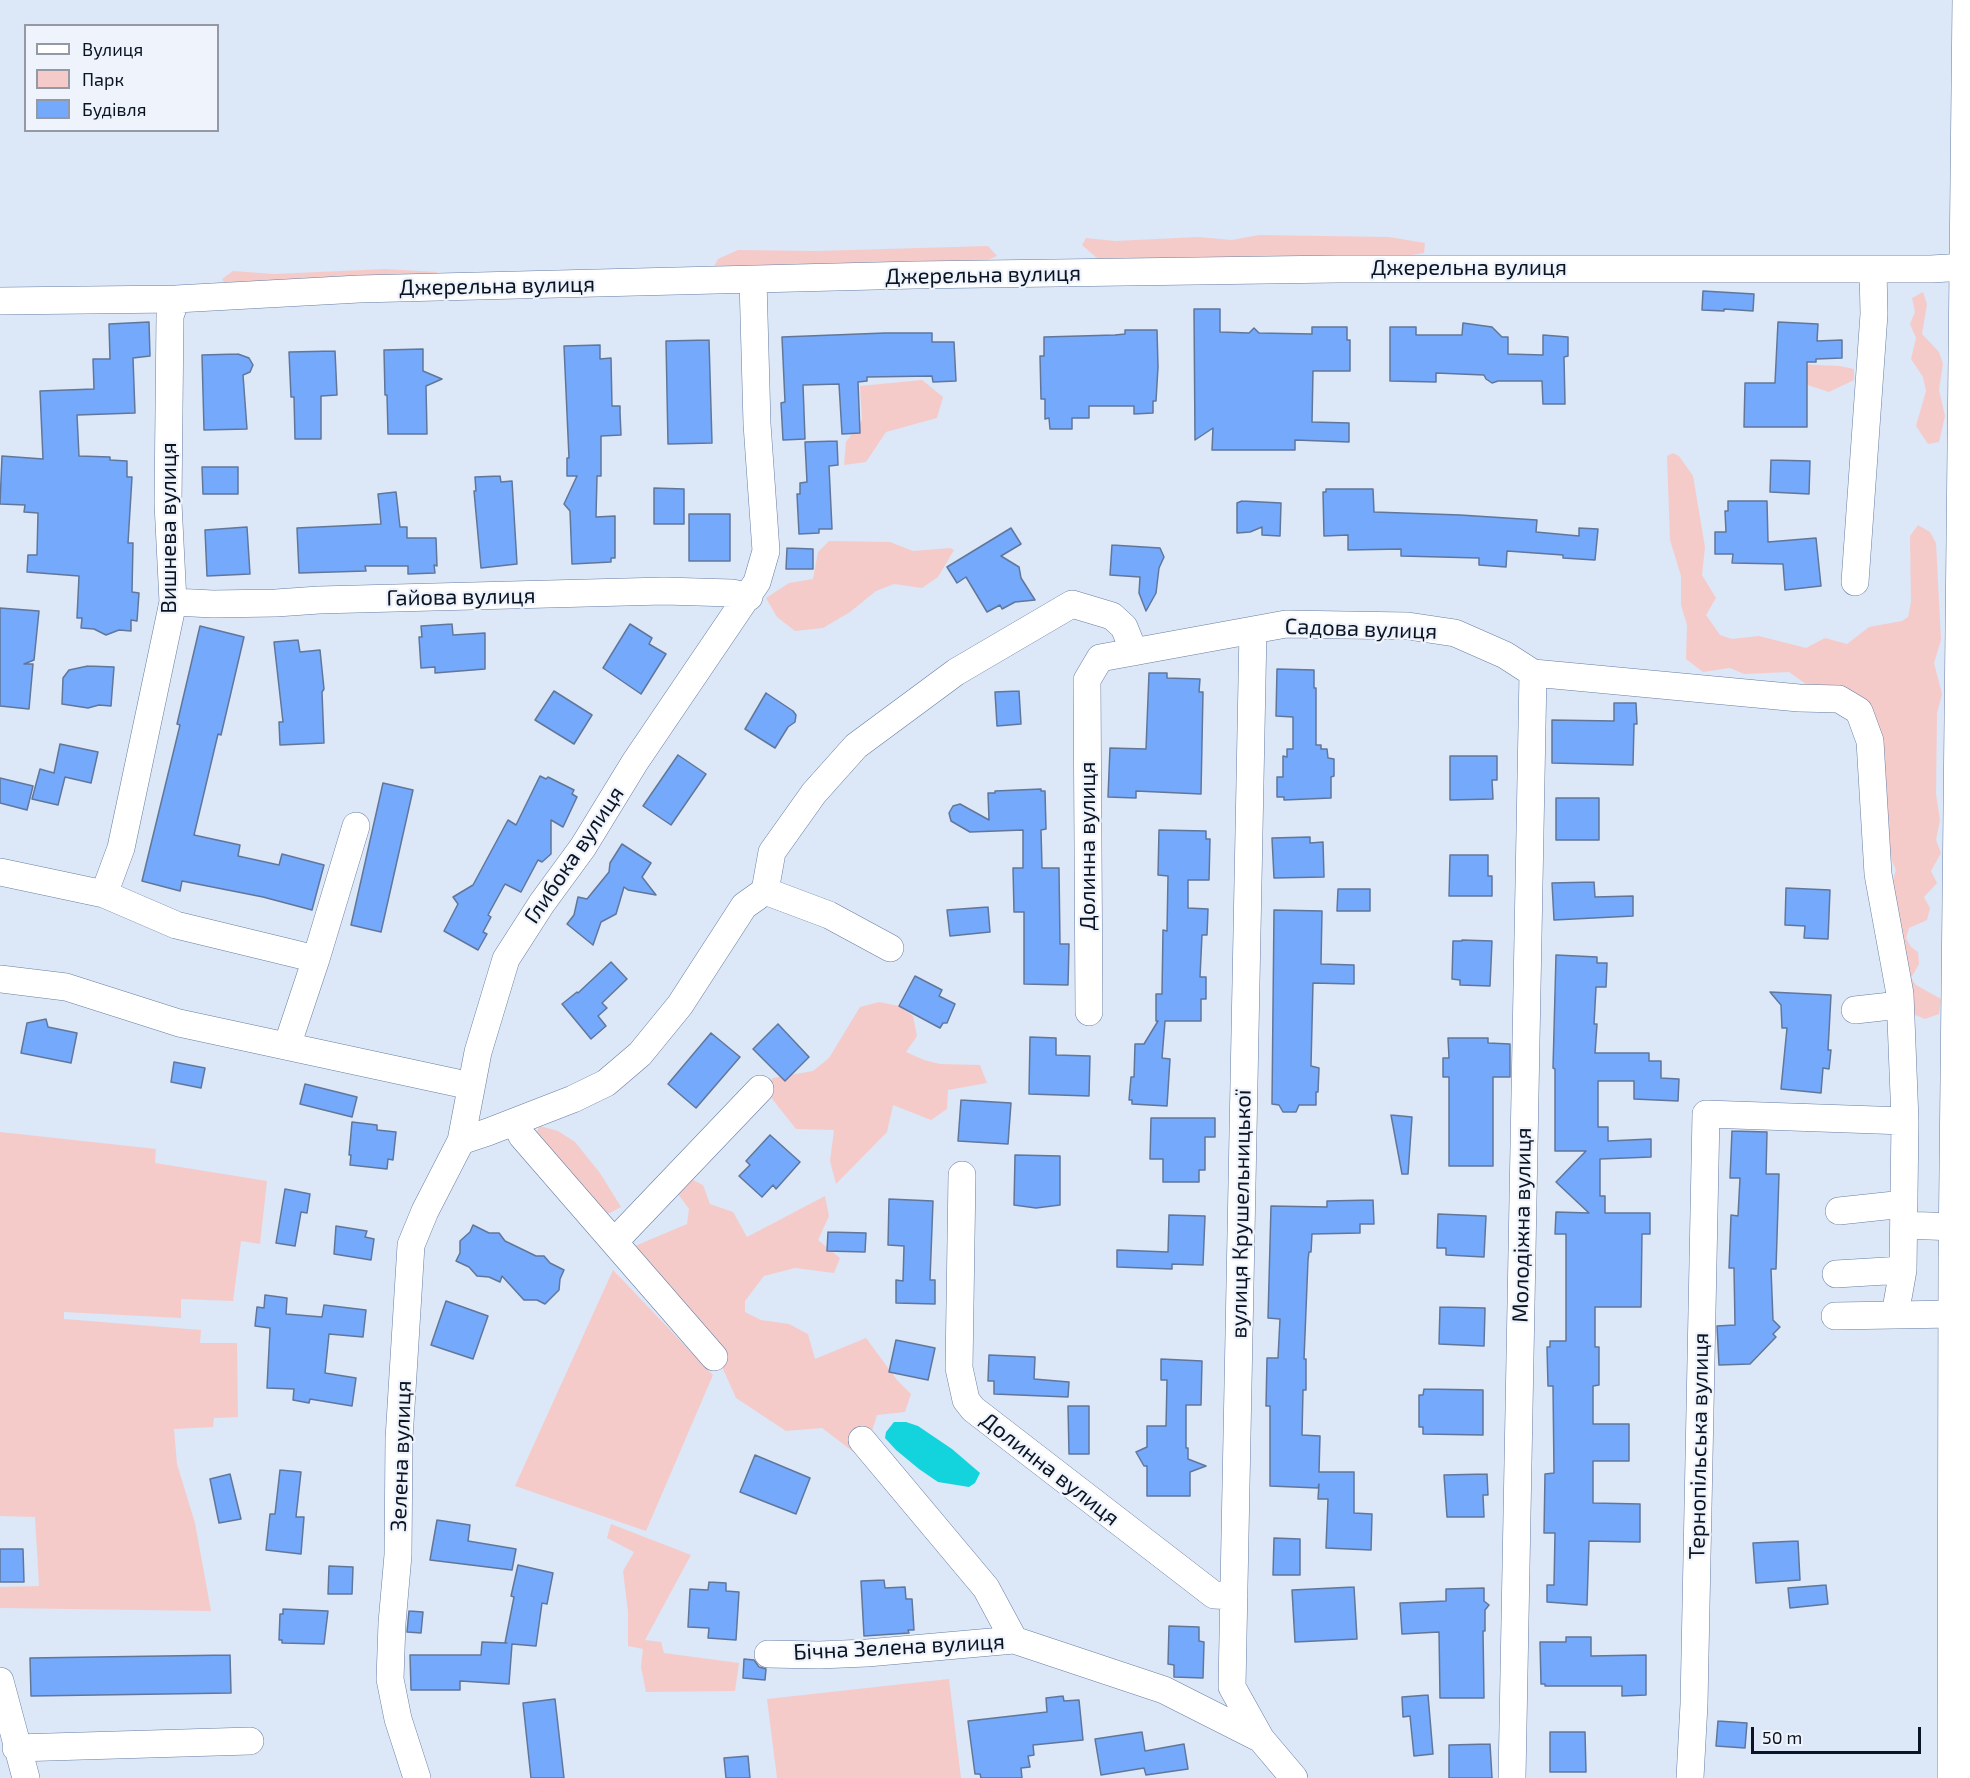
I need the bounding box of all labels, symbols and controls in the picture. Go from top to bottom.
legend [24,24,219,132]
text: Вулиця [82,38,143,60]
text: Парк [82,68,124,90]
text: Будівля [82,98,146,120]
street label: Джерельна вулиця [1371,255,1567,281]
street label: Джерельна вулиця [885,260,1081,290]
street label: Джерельна вулиця [399,271,595,301]
street label: Вишнева вулиця [156,442,182,614]
street label: Гайова вулиця [386,583,536,611]
street label: Садова вулиця [1284,613,1438,645]
street label: Долинна вулиця [1075,762,1101,930]
street label: Глибока вулиця [518,781,630,929]
street label: вулиця Крушельницької [1226,1089,1256,1339]
street label: Молодіжна вулиця [1507,1127,1537,1323]
street label: Тернопільська вулиця [1684,1332,1714,1560]
street label: Зелена вулиця [385,1380,417,1532]
street label: Долинна вулиця [975,1407,1125,1531]
street label: Бічна Зелена вулиця [793,1628,1005,1666]
scale bar [1754,1715,1924,1753]
text: 50 m [1762,1726,1802,1748]

